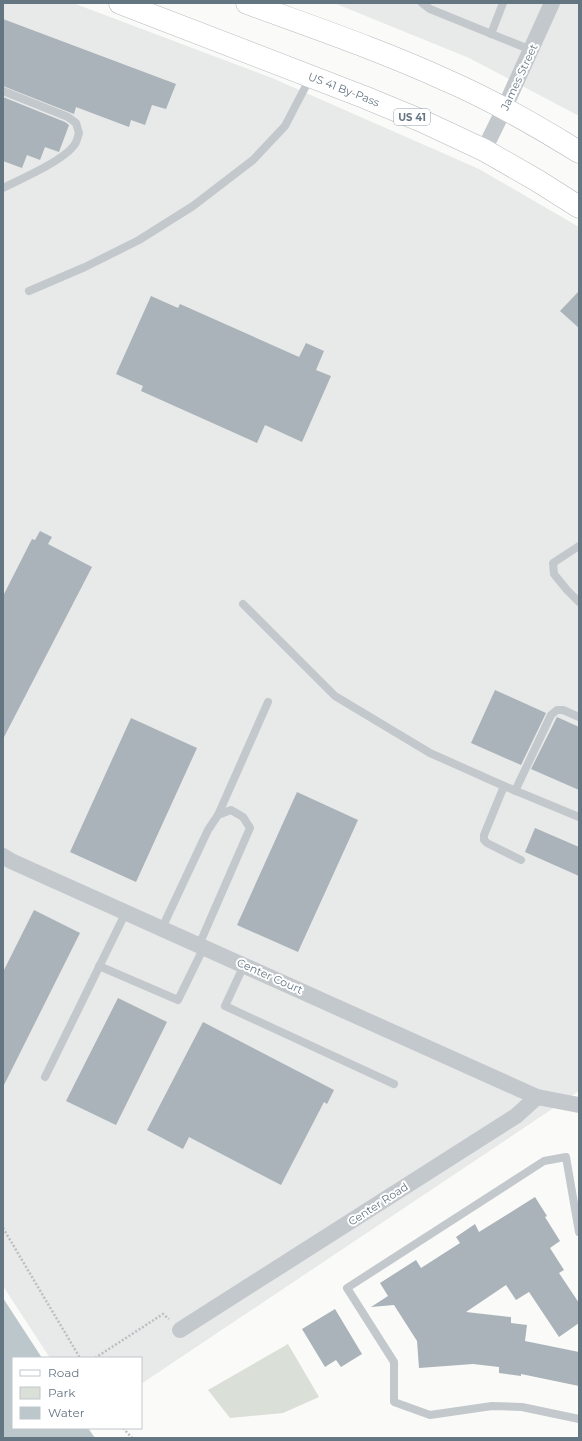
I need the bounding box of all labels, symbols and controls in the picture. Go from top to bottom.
street label: James Street [497,41,541,113]
street label: US 41 By-Pass [306,69,382,110]
road number: US 41 [394,109,430,125]
street label: Center Court [235,955,306,997]
street label: Center Road [345,1179,411,1229]
legend [12,1357,142,1429]
text: Road [48,1365,79,1380]
text: Park [48,1385,76,1400]
text: Water [48,1405,85,1420]

